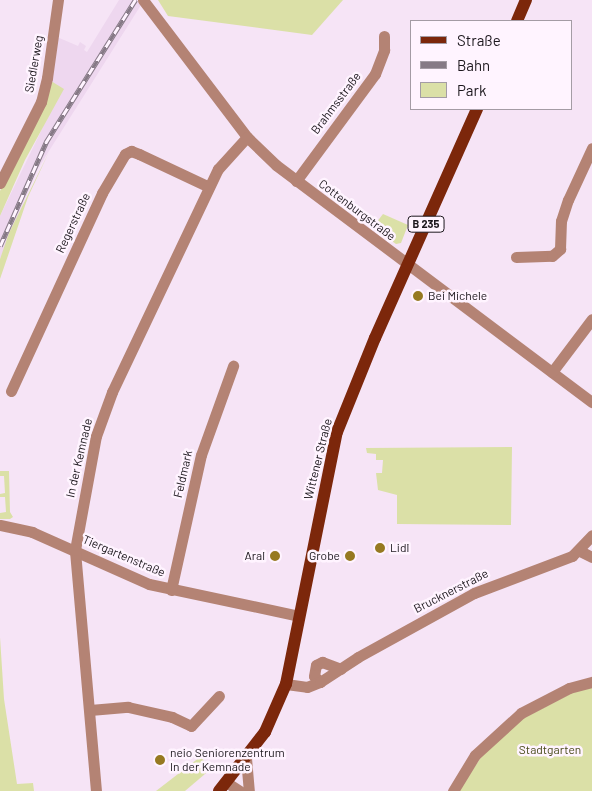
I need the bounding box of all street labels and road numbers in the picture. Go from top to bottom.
street label: Siedlerweg [22,34,46,94]
street label: Brahmsstraße [308,69,364,137]
street label: Cottenburgstraße [316,176,398,244]
street label: Regerstraße [53,191,93,255]
road number: B 235 [407,215,445,232]
street label: In der Kemnade [63,417,95,499]
street label: Wittener Straße [301,417,335,501]
street label: Feldmark [171,449,195,499]
street label: Tiergartenstraße [81,532,167,580]
street label: Brucknerstraße [411,566,491,616]

